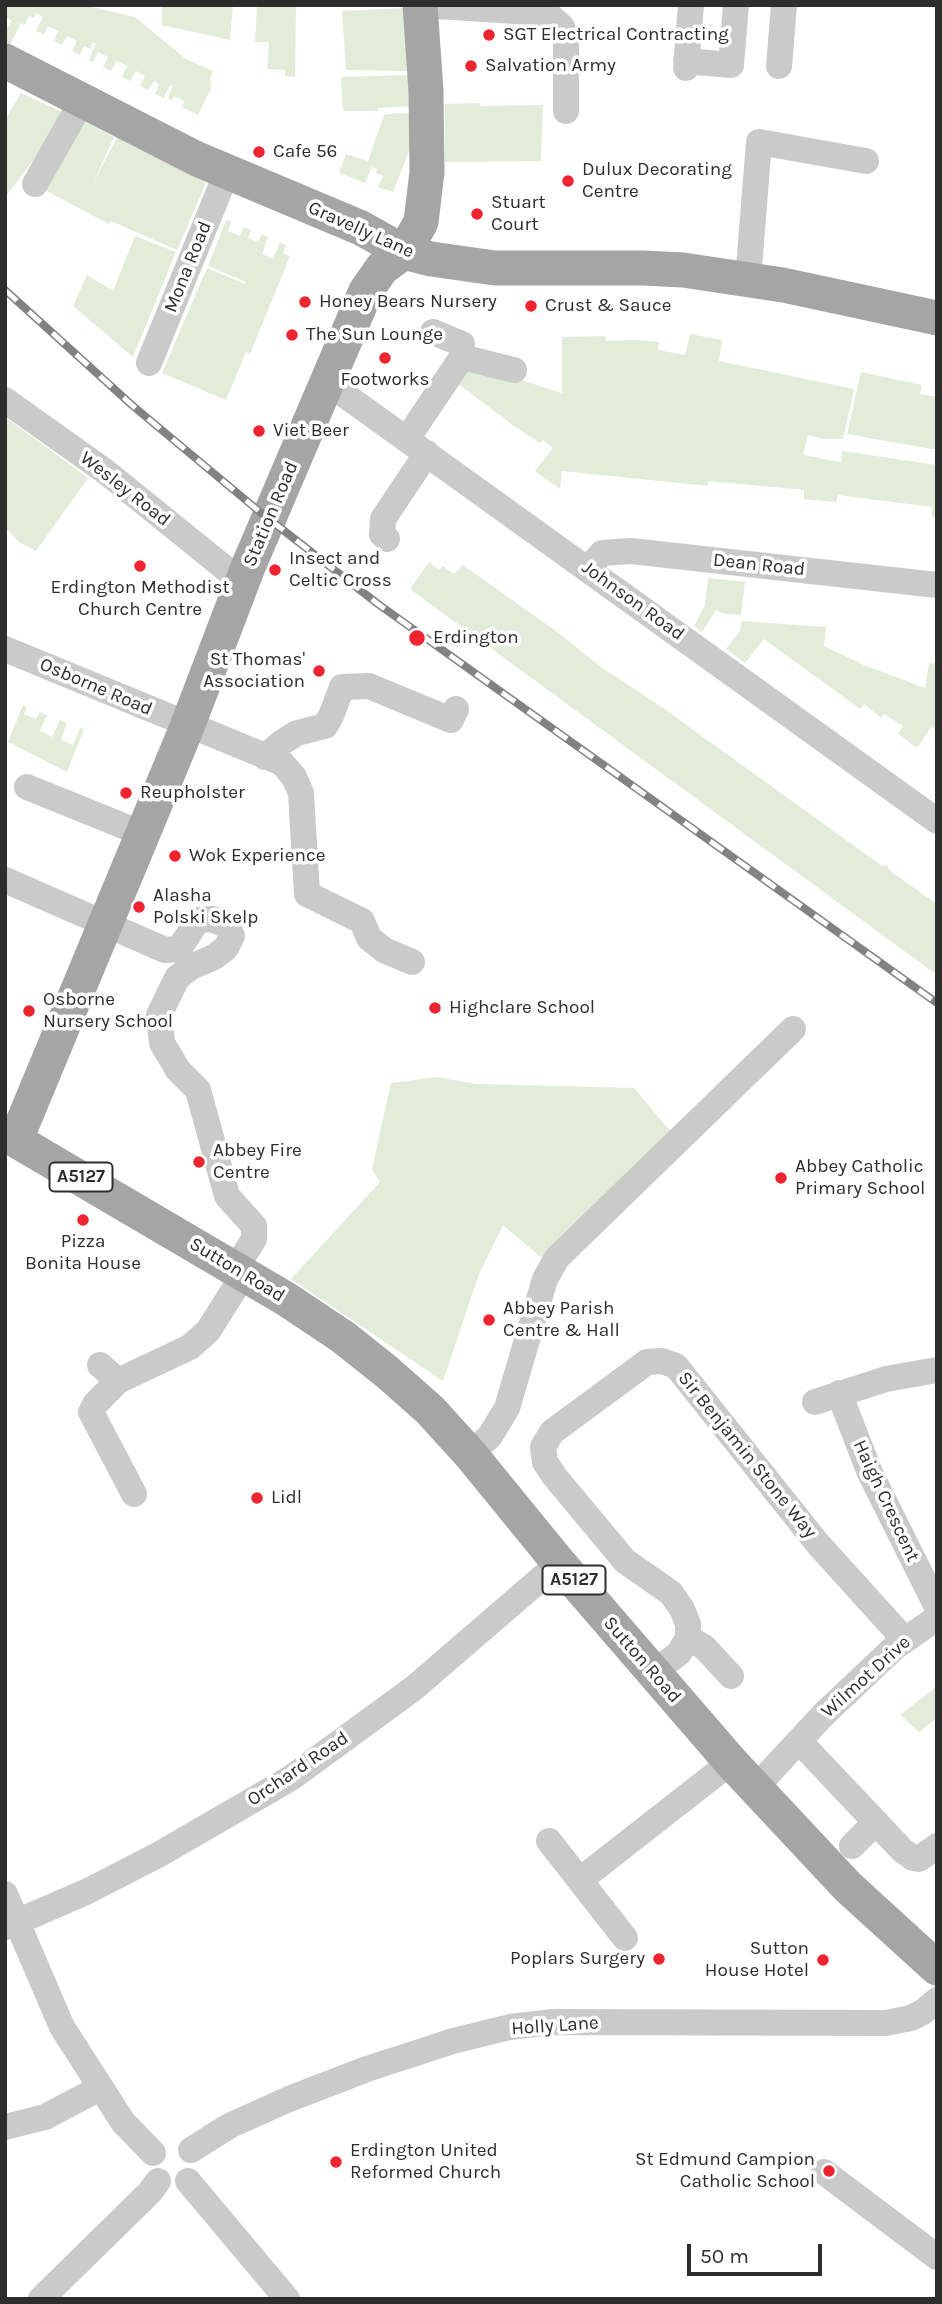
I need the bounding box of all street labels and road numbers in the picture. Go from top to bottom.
street label: Gravelly Lane [305,197,417,263]
street label: Mona Road [159,218,217,316]
street label: Wesley Road [75,447,175,531]
street label: Station Road [239,458,303,570]
street label: Dean Road [712,549,806,581]
street label: Johnson Road [577,556,689,646]
street label: Osborne Road [36,653,156,721]
road number: A5127 [50,1162,112,1192]
street label: Sutton Road [185,1233,289,1307]
street label: Sir Benjamin Stone Way [673,1367,821,1543]
street label: Haigh Crescent [848,1436,924,1566]
road number: A5127 [542,1566,606,1595]
street label: Sutton Road [598,1612,686,1708]
street label: Wilmot Drive [817,1631,915,1723]
street label: Orchard Road [243,1727,353,1811]
street label: Holly Lane [510,2012,600,2040]

